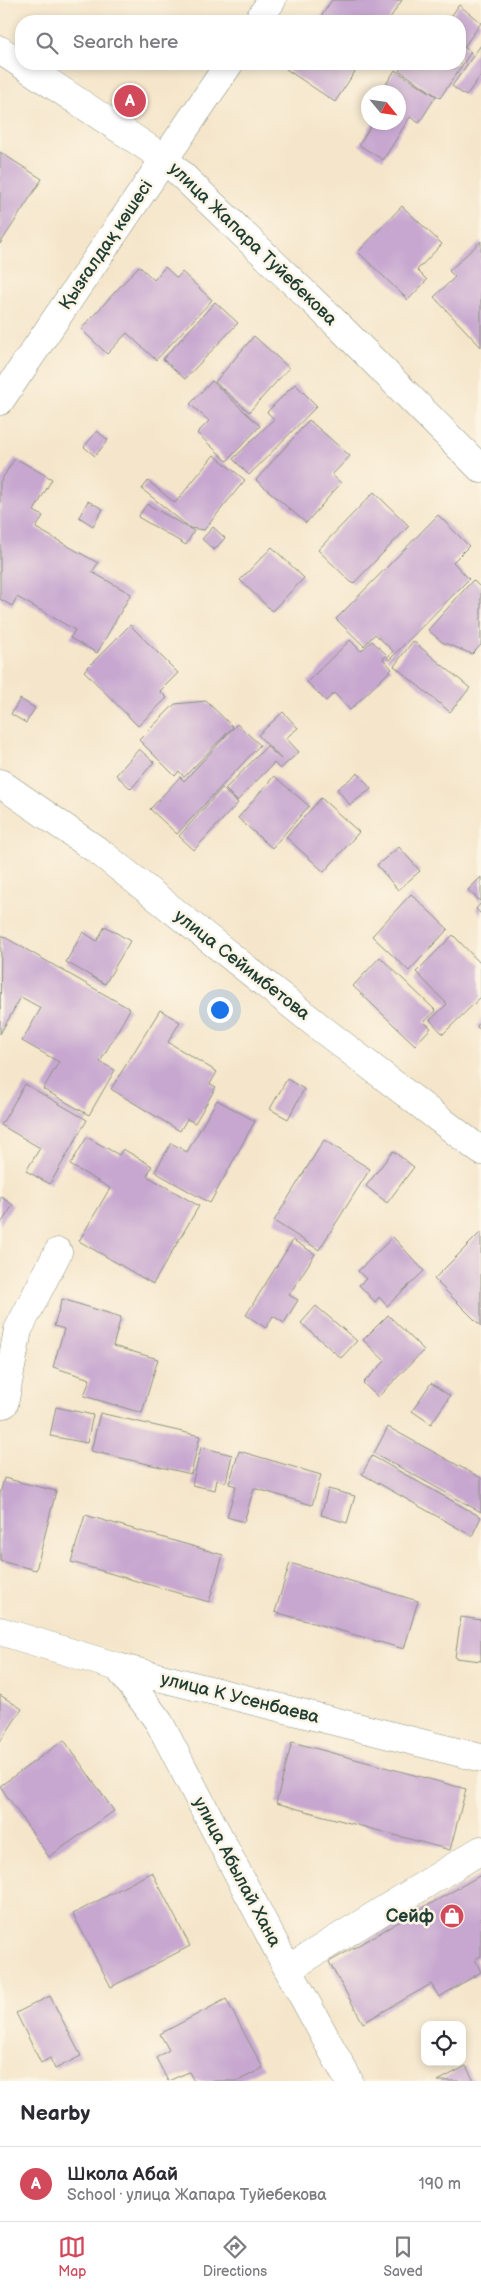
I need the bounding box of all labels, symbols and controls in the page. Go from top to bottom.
search box [15,15,466,70]
icon: search [33,29,61,57]
text: Search here [73,31,178,54]
pin: A [114,82,146,120]
north arrow [361,85,406,130]
street label: улица Жапара Туйебекова [165,158,342,330]
street label: Қызғалдақ көшесі [55,176,157,314]
street label: улица Сейимбетова [170,905,314,1025]
your location [207,997,233,1023]
street label: улица К Усенбаева [159,1668,322,1728]
street label: улица Абылай Хана [189,1793,286,1951]
shop icon: Сейф [439,1903,465,1929]
place label: Сейф [386,1906,435,1927]
map controls [421,2021,466,2066]
button: locate [421,2021,466,2066]
text: Nearby [20,2101,90,2126]
text: Школа Абай [67,2163,178,2186]
text: A [31,2175,41,2194]
text: 190 m [419,2175,461,2194]
text: School · улица Жапара Туйебекова [67,2186,327,2205]
tab: Map [58,2233,86,2280]
tab: Directions [203,2233,267,2280]
tab: Saved [383,2233,423,2280]

